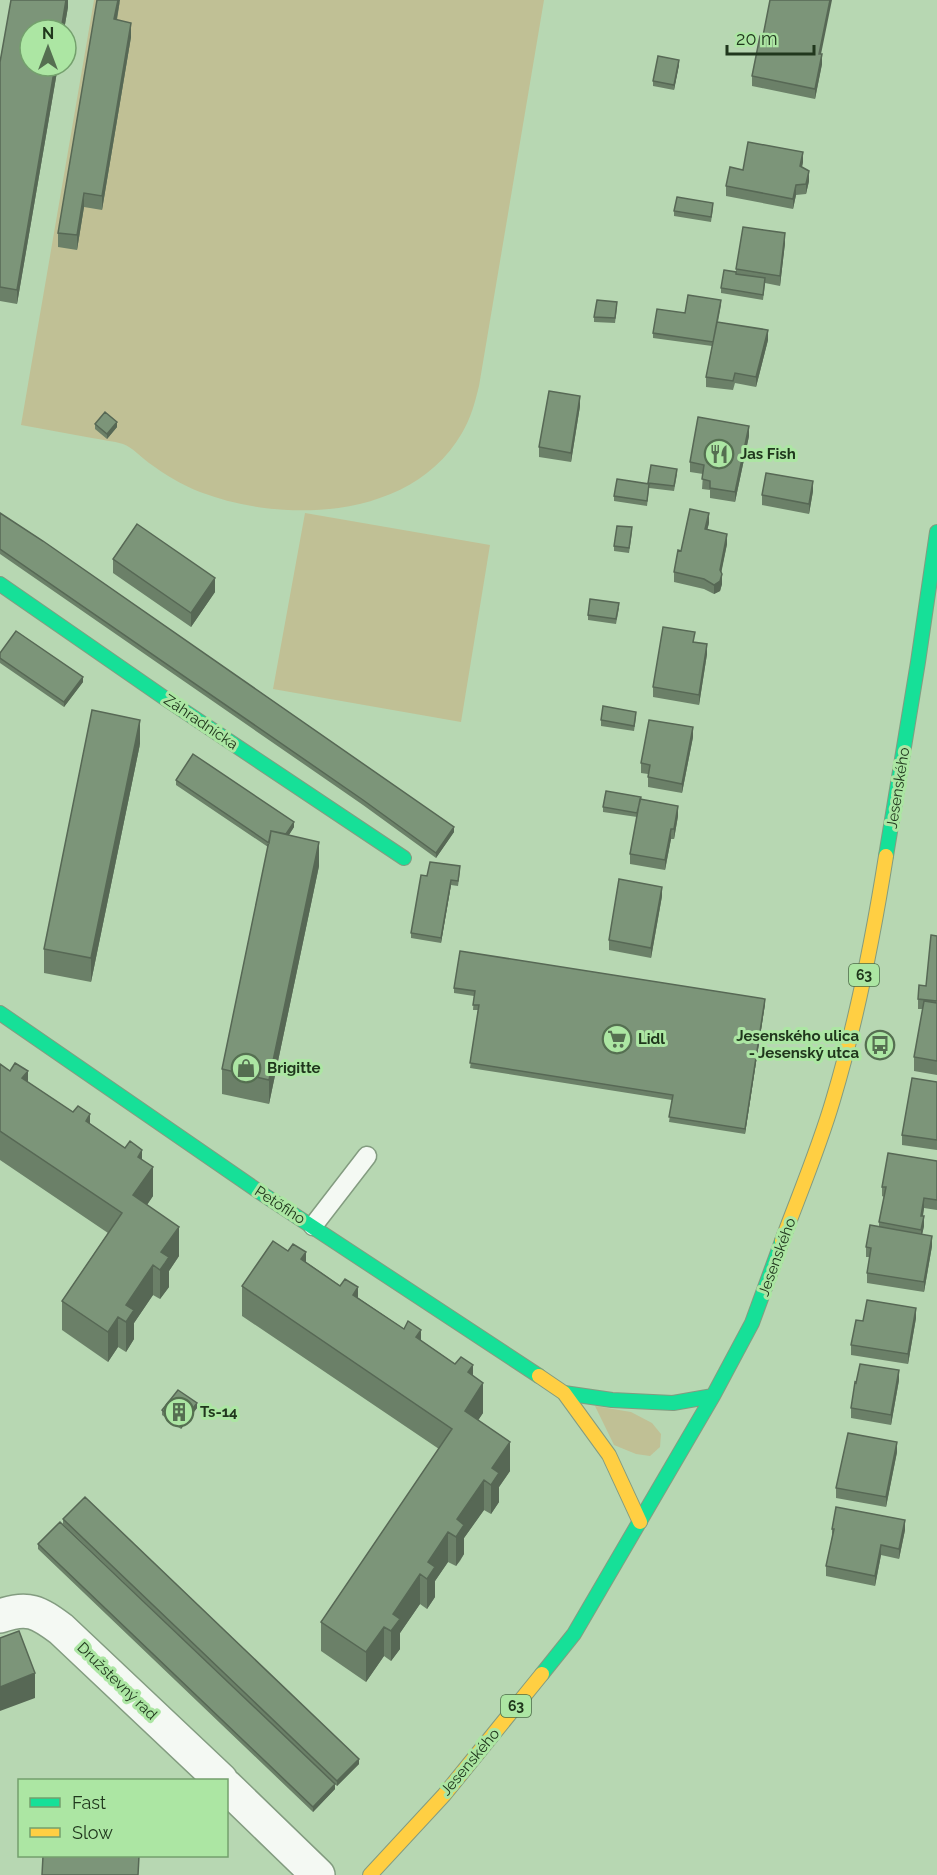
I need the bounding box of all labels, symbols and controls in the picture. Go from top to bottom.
north arrow [18,18,78,78]
scale bar [727,18,814,56]
text: N [42,24,54,43]
text: 20 m [736,28,778,49]
restaurant icon: Jas Fish [703,438,735,470]
place label: Jas Fish [740,445,796,463]
street label: Záhradnícka [161,691,241,753]
street label: Jesenského [883,746,913,830]
road number: 63 [849,964,879,986]
supermarket icon: Lidl [601,1023,633,1055]
place label: Jesenského ulica - Jesenský utca [736,1027,859,1062]
bus stop icon: Jesenského ulica - Jesenský utca [864,1029,896,1061]
place label: Lidl [638,1030,665,1048]
shop icon: Brigitte [230,1052,262,1084]
place label: Brigitte [267,1059,321,1077]
street label: Petőfiho [251,1182,309,1228]
street label: Jesenského [755,1215,799,1299]
building icon: Ts-14 [163,1396,195,1428]
place label: Ts-14 [200,1403,238,1421]
street label: Družstevný rad [73,1638,161,1724]
road number: 63 [501,1695,531,1717]
street label: Jesenského [437,1725,503,1799]
legend [18,1779,228,1857]
text: Fast [72,1792,106,1813]
text: Slow [72,1822,113,1843]

